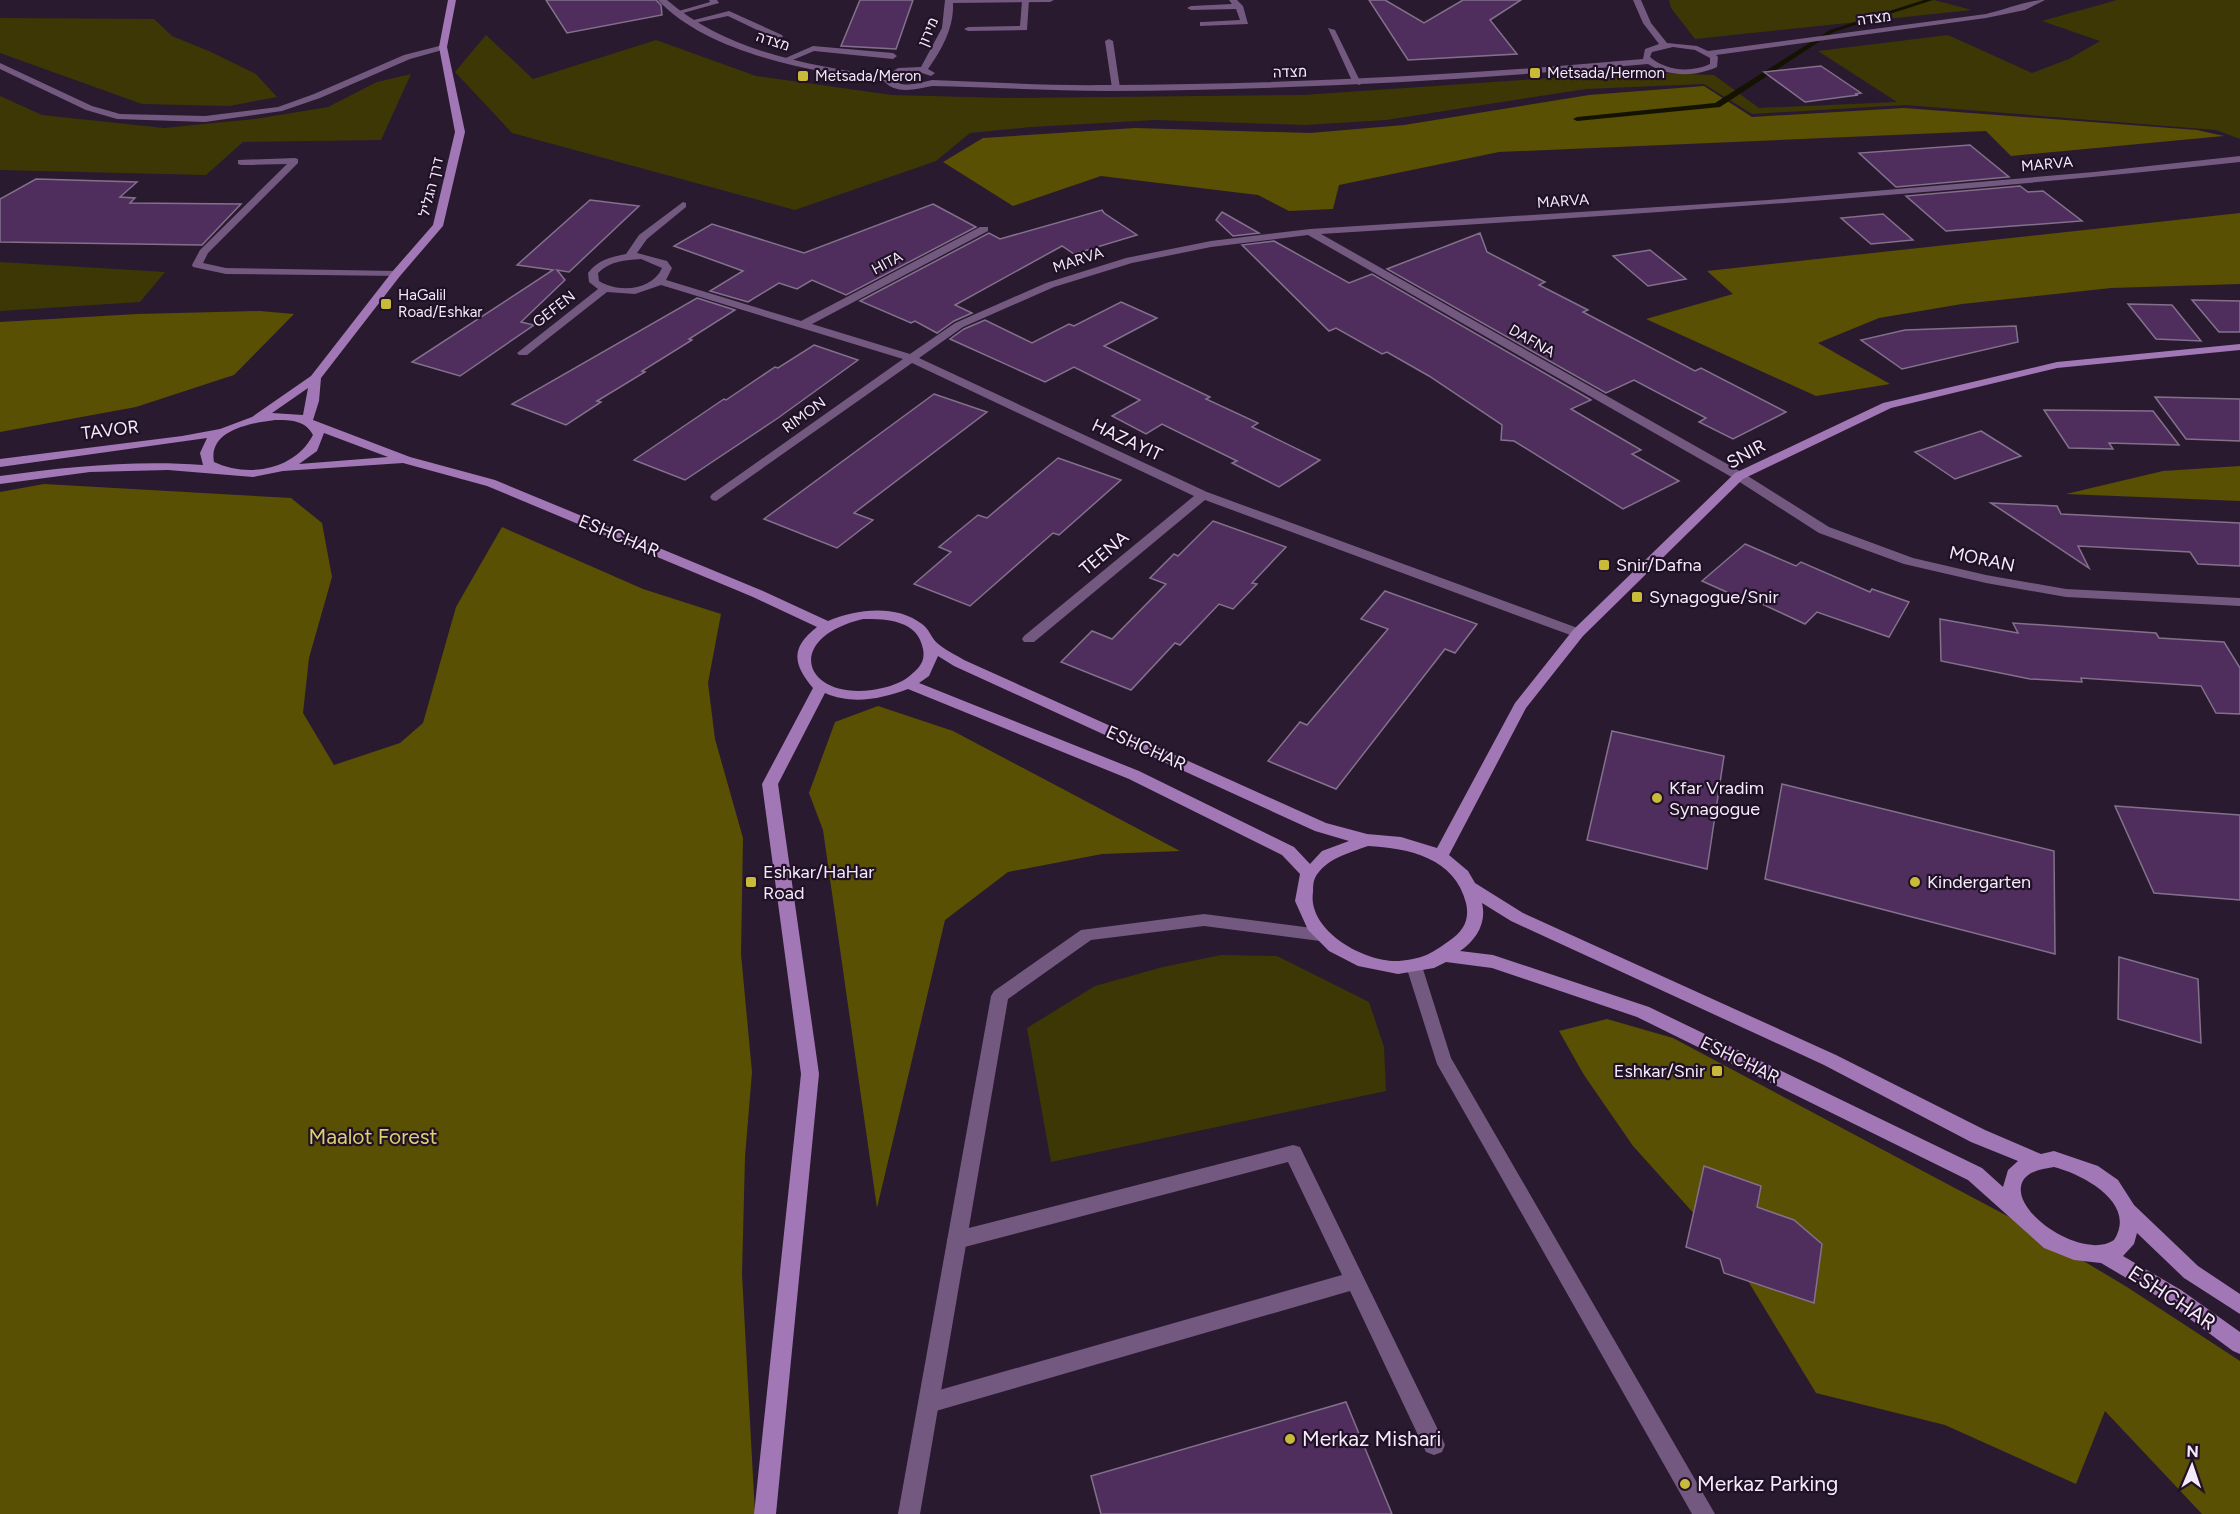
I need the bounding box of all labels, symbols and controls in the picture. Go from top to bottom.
street label: מצדה [1856,7,1892,29]
street label: מירון [914,15,942,49]
street label: מצדה [754,27,792,55]
street label: מצדה [1273,62,1307,82]
place label: Metsada/Hermon [1547,64,1665,82]
marker: Metsada/Hermon [1528,66,1542,80]
place label: Metsada/Meron [815,67,922,85]
marker: Metsada/Meron [796,69,810,83]
street label: MARVA [2020,153,2074,175]
street label: דרך הגליל [415,155,447,219]
street label: MARVA [1536,190,1590,212]
street label: MARVA [1050,243,1106,277]
street label: HITA [868,247,906,279]
place label: HaGalil Road/Eshkar [398,286,482,321]
street label: GEFEN [529,287,579,331]
marker: HaGalil Road/Eshkar [379,297,393,311]
street label: DAFNA [1506,321,1558,361]
street label: RIMON [779,393,829,437]
street label: HAZAYIT [1088,414,1166,466]
street label: TAVOR [80,416,140,444]
street label: SNIR [1723,434,1769,474]
street label: ESHCHAR [575,510,663,562]
street label: TEENA [1075,526,1133,580]
street label: MORAN [1947,541,2017,577]
place label: Snir/Dafna [1616,554,1702,576]
marker: Snir/Dafna [1597,558,1611,572]
place label: Synagogue/Snir [1649,586,1779,608]
marker: Synagogue/Snir [1630,590,1644,604]
street label: ESHCHAR [1103,721,1189,775]
place label: Kfar Vradim Synagogue [1669,777,1764,820]
marker: Kfar Vradim Synagogue [1650,791,1664,805]
place label: Eshkar/HaHar Road [763,861,874,904]
place label: Kindergarten [1927,871,2031,893]
marker: Eshkar/HaHar Road [744,875,758,889]
marker: Kindergarten [1908,875,1922,889]
street label: ESHCHAR [1697,1031,1783,1089]
place label: Eshkar/Snir [1614,1060,1705,1082]
marker: Eshkar/Snir [1710,1064,1724,1078]
park label: Maalot Forest [309,1124,437,1149]
street label: ESHCHAR [2124,1260,2221,1335]
place label: Merkaz Mishari [1302,1426,1441,1451]
marker: Merkaz Mishari [1283,1432,1297,1446]
north arrow [2162,1436,2222,1496]
text: N [2186,1442,2199,1461]
place label: Merkaz Parking [1697,1471,1838,1496]
marker: Merkaz Parking [1678,1477,1692,1491]

